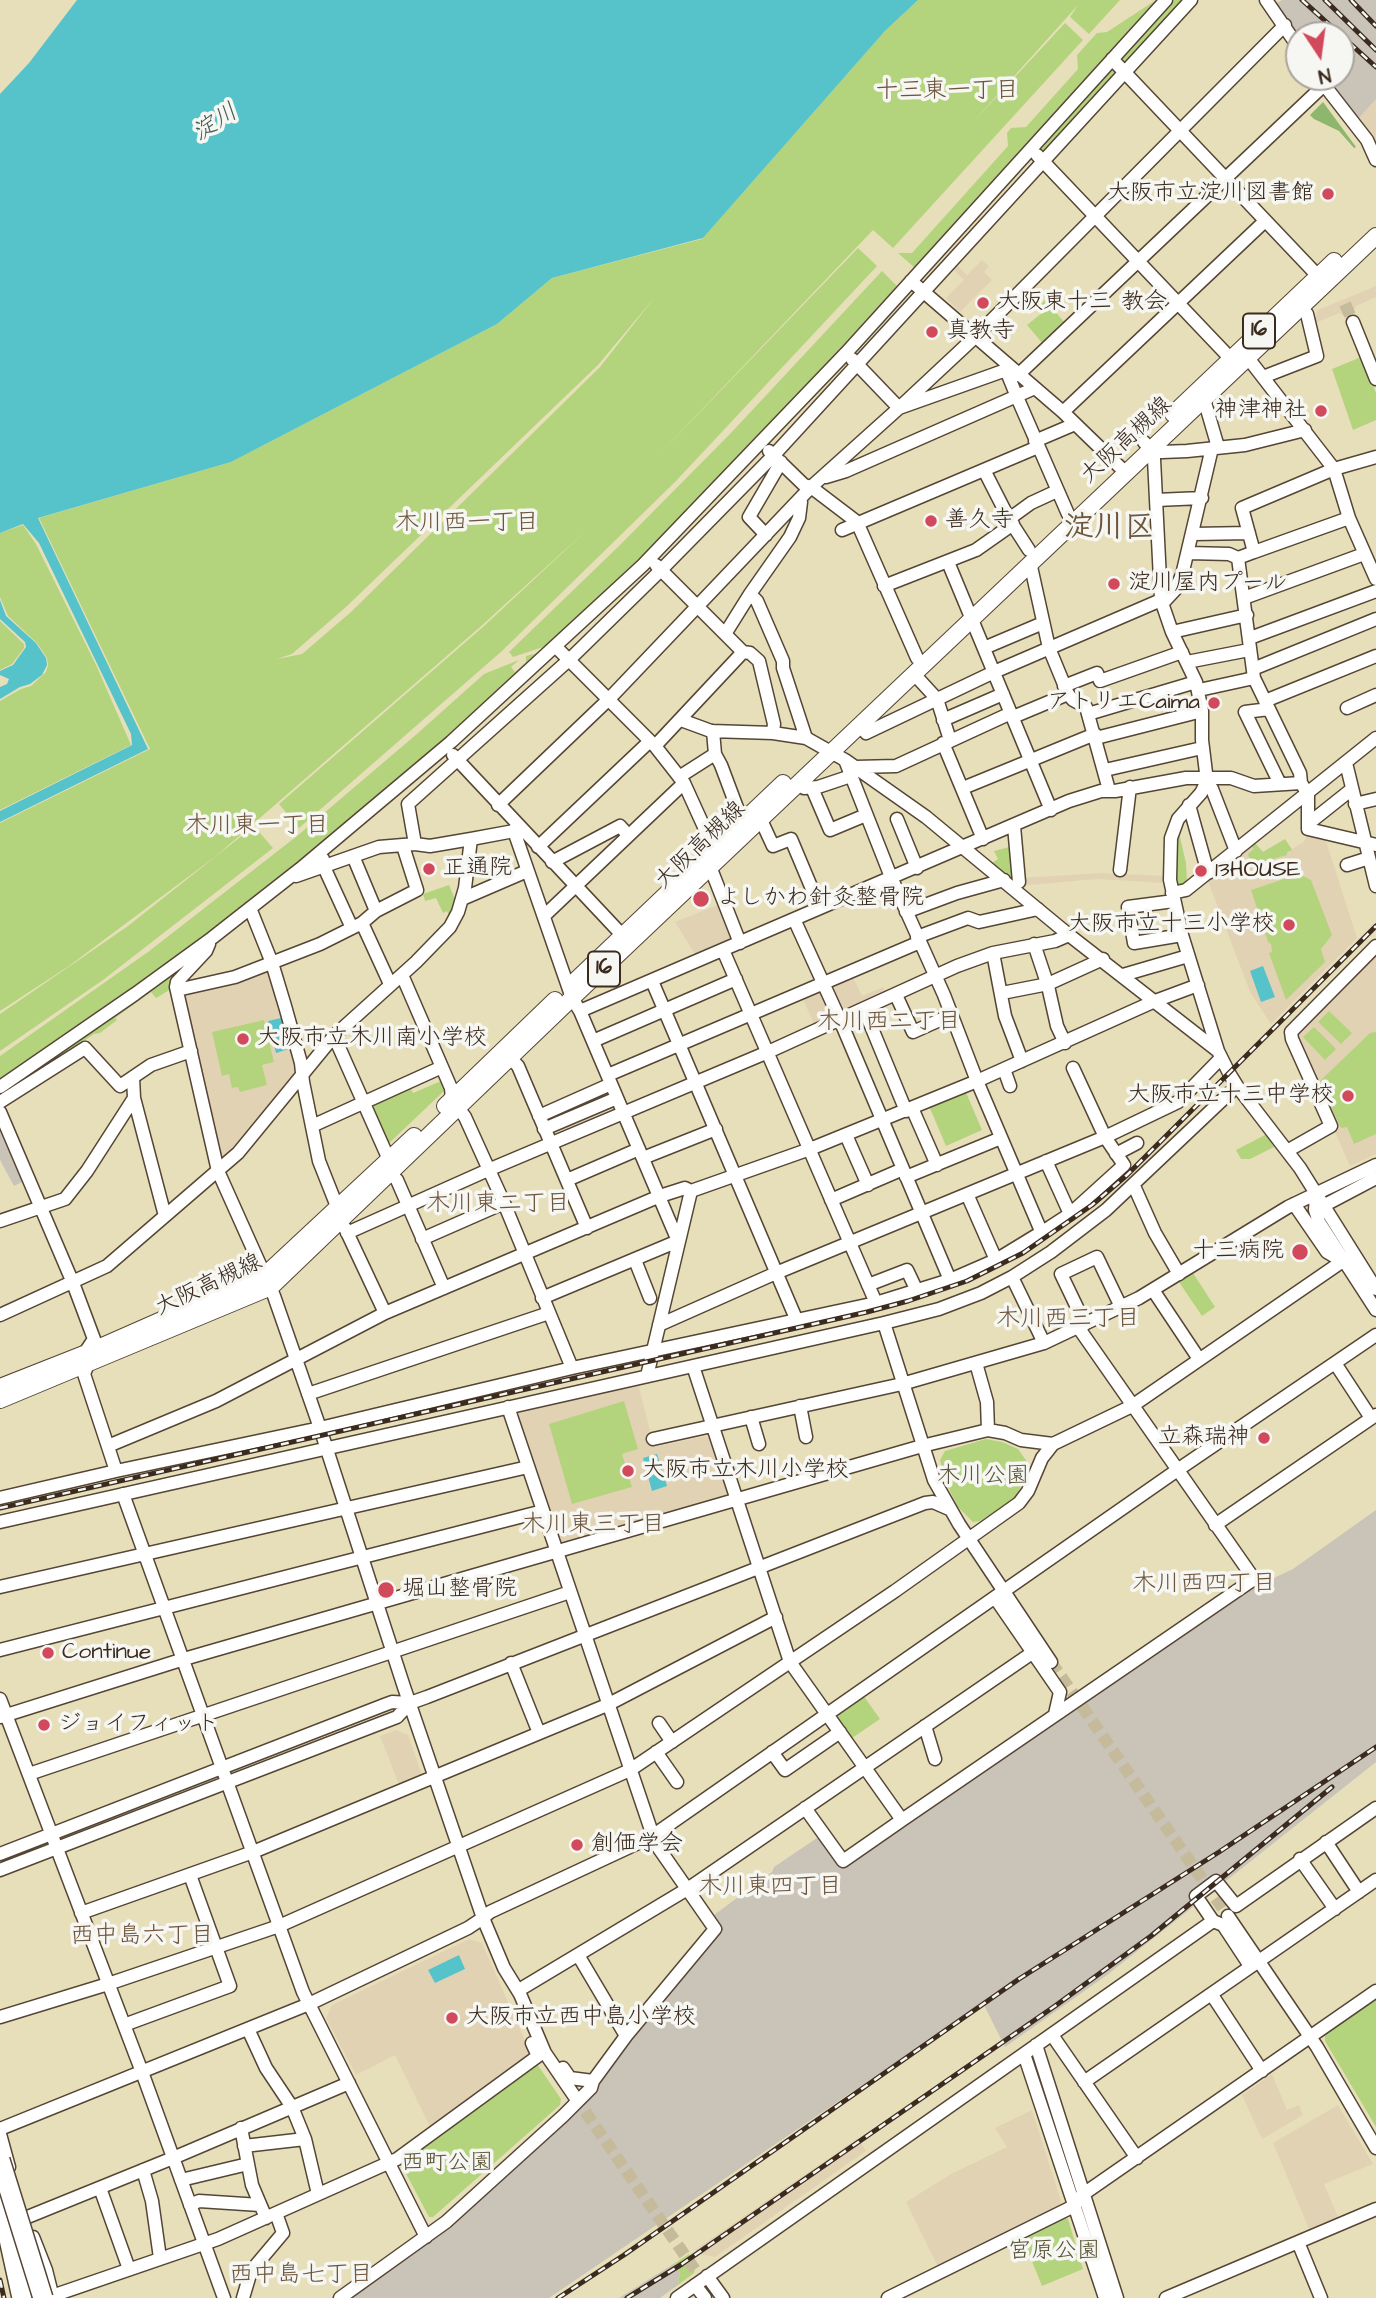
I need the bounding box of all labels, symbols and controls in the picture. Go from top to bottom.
north arrow [1285,21,1355,91]
text: N [1316,61,1333,89]
district label: 十三東一丁目 [875,78,1019,106]
water label: 淀川 [188,99,244,149]
place label: 大阪市立淀川図書館 [1107,180,1314,208]
marker: 大阪市立淀川図書館 [1320,186,1336,202]
place label: 大阪東十三 教会 [997,289,1167,317]
marker: 大阪東十三 教会 [975,295,991,311]
road number: 16 [1243,314,1275,348]
place label: 真教寺 [946,318,1015,346]
marker: 真教寺 [924,324,940,340]
street label: 大阪高槻線 [1076,392,1178,490]
place label: 神津神社 [1215,397,1307,425]
marker: 神津神社 [1313,403,1329,419]
place label: 善久寺 [945,507,1014,535]
district label: 木川西一丁目 [395,510,539,538]
district label: 淀川区 [1064,512,1154,548]
marker: 善久寺 [923,513,939,529]
place label: 淀川屋内プール [1128,570,1288,598]
marker: 淀川屋内プール [1106,576,1122,592]
place label: アトリエCaima [1047,689,1200,717]
marker: アトリエCaima [1206,695,1222,711]
street label: 大阪高槻線 [650,796,752,896]
district label: 木川東一丁目 [185,813,329,841]
place label: 正通院 [443,855,512,883]
place label: 13HOUSE [1215,857,1300,885]
marker: 正通院 [421,861,437,877]
marker: 13HOUSE [1193,863,1209,879]
place label: よしかわ針灸整骨院 [717,885,924,913]
marker: よしかわ針灸整骨院 [691,889,711,909]
place label: 大阪市立十三小学校 [1068,911,1275,939]
marker: 大阪市立十三小学校 [1281,917,1297,933]
road number: 16 [588,951,620,986]
district label: 木川西二丁目 [817,1009,961,1037]
place label: 大阪市立木川南小学校 [257,1025,487,1053]
marker: 大阪市立木川南小学校 [235,1031,251,1047]
place label: 大阪市立十三中学校 [1127,1082,1334,1110]
marker: 大阪市立十三中学校 [1340,1088,1356,1104]
district label: 木川東二丁目 [426,1191,570,1219]
place label: 十三病院 [1192,1238,1284,1266]
marker: 十三病院 [1290,1242,1310,1262]
street label: 大阪高槻線 [151,1249,267,1323]
district label: 木川西三丁目 [996,1306,1140,1334]
place label: 立森瑞神 [1158,1424,1250,1452]
marker: 立森瑞神 [1256,1430,1272,1446]
place label: 大阪市立木川小学校 [642,1457,849,1485]
marker: 大阪市立木川小学校 [620,1463,636,1479]
park label: 木川公園 [937,1463,1029,1491]
district label: 木川東三丁目 [521,1512,665,1540]
district label: 木川西四丁目 [1132,1571,1276,1599]
place label: 堀山整骨院 [402,1576,517,1604]
marker: 堀山整骨院 [376,1580,396,1600]
place label: Continue [62,1639,151,1667]
marker: Continue [40,1645,56,1661]
place label: ジョイフィット [58,1711,219,1739]
marker: ジョイフィット [36,1717,52,1733]
place label: 創価学会 [591,1831,683,1859]
marker: 創価学会 [569,1837,585,1853]
district label: 木川東四丁目 [698,1874,842,1902]
district label: 西中島六丁目 [70,1923,214,1951]
place label: 大阪市立西中島小学校 [466,2004,696,2032]
marker: 大阪市立西中島小学校 [444,2010,460,2026]
park label: 西町公園 [401,2150,493,2178]
park label: 宮原公園 [1008,2238,1100,2266]
district label: 西中島七丁目 [229,2262,373,2290]

